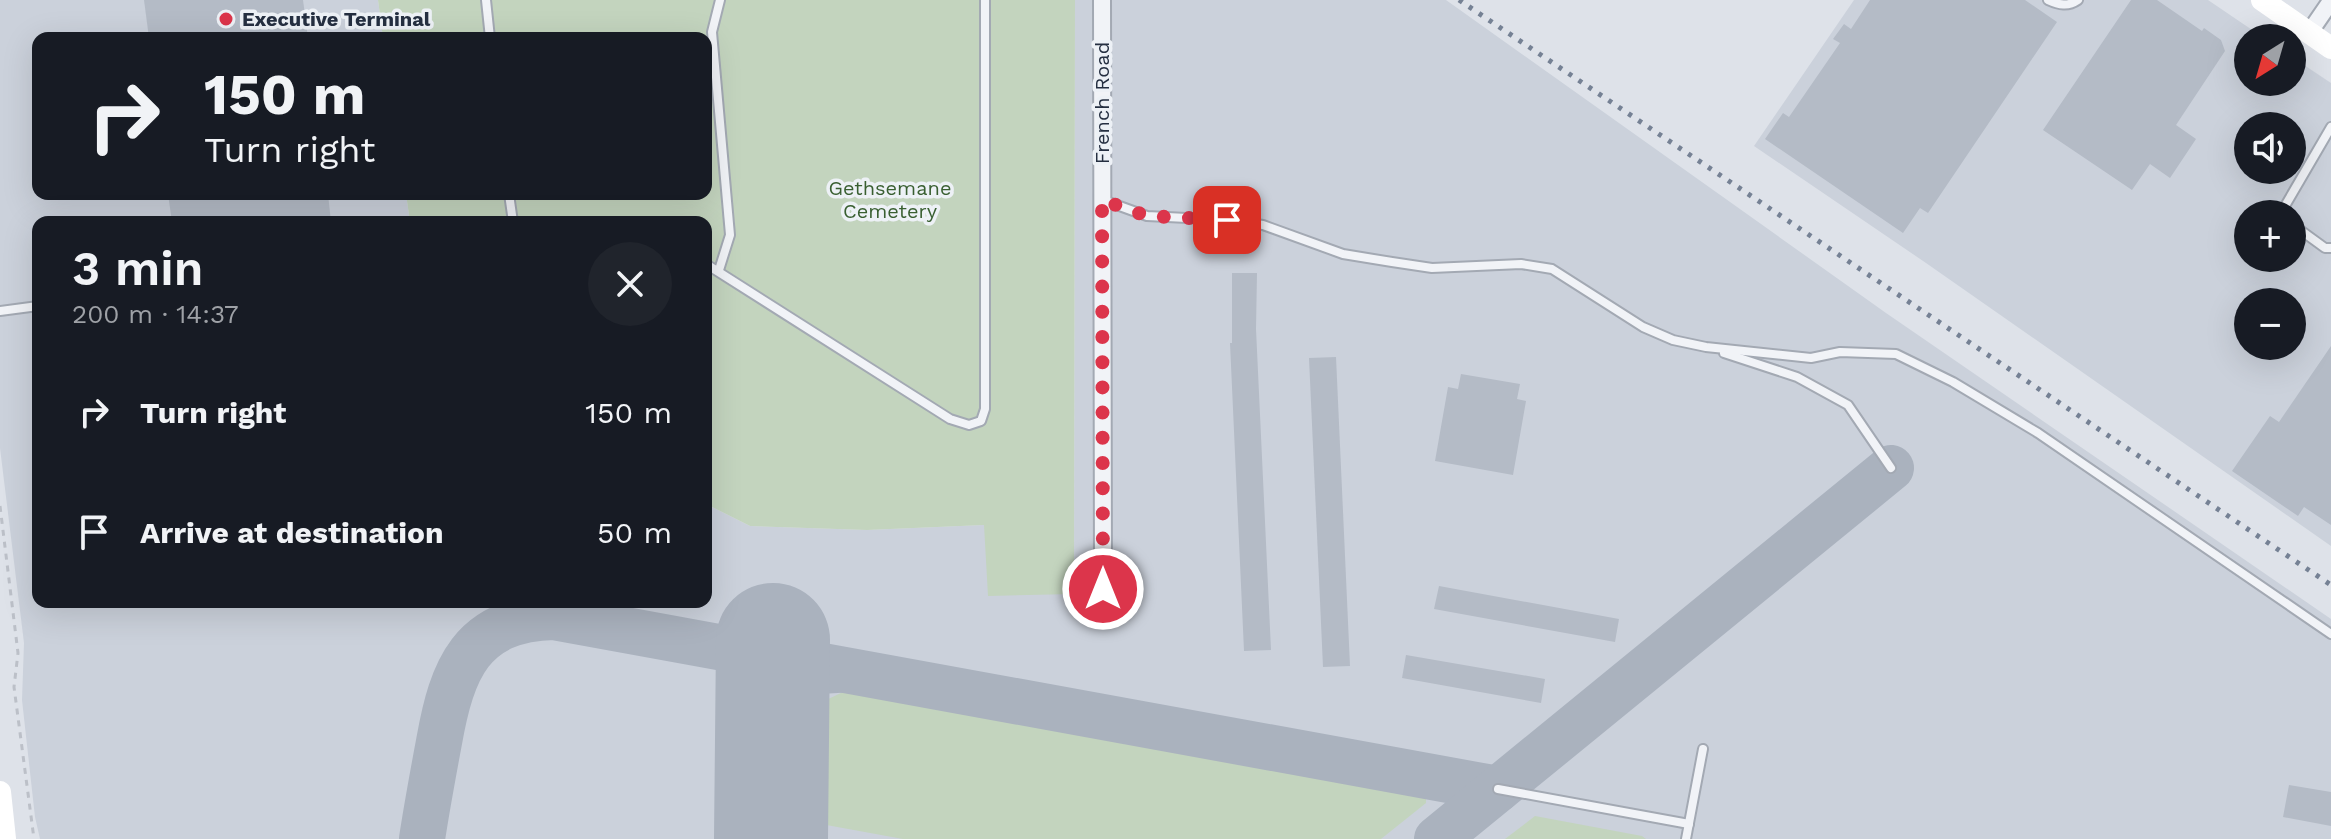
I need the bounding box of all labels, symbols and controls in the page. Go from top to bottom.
place label: Executive Terminal [242,7,431,31]
marker: Executive Terminal [217,10,235,28]
north arrow [2234,24,2306,96]
map controls [2234,24,2306,360]
street label: French Road [1090,42,1114,164]
text: 150 m [204,62,366,128]
icon: right [72,64,176,168]
button: sound [2234,112,2306,184]
text: Turn right [204,129,375,171]
park label: Gethsemane Cemetery [829,176,951,223]
pin [1193,186,1261,254]
icon: arrive [1205,198,1249,242]
button: + [2234,200,2306,272]
text: 3 min [72,240,204,297]
button: close [588,242,672,326]
button: − [2234,288,2306,360]
text: 200 m · 14:37 [72,299,239,329]
icon: right [72,390,116,434]
text: Turn right [140,395,286,430]
text: 150 m [585,395,672,430]
icon: arrive [72,510,116,554]
text: Arrive at destination [140,515,444,550]
text: 50 m [597,515,672,550]
position arrow [1061,547,1145,631]

